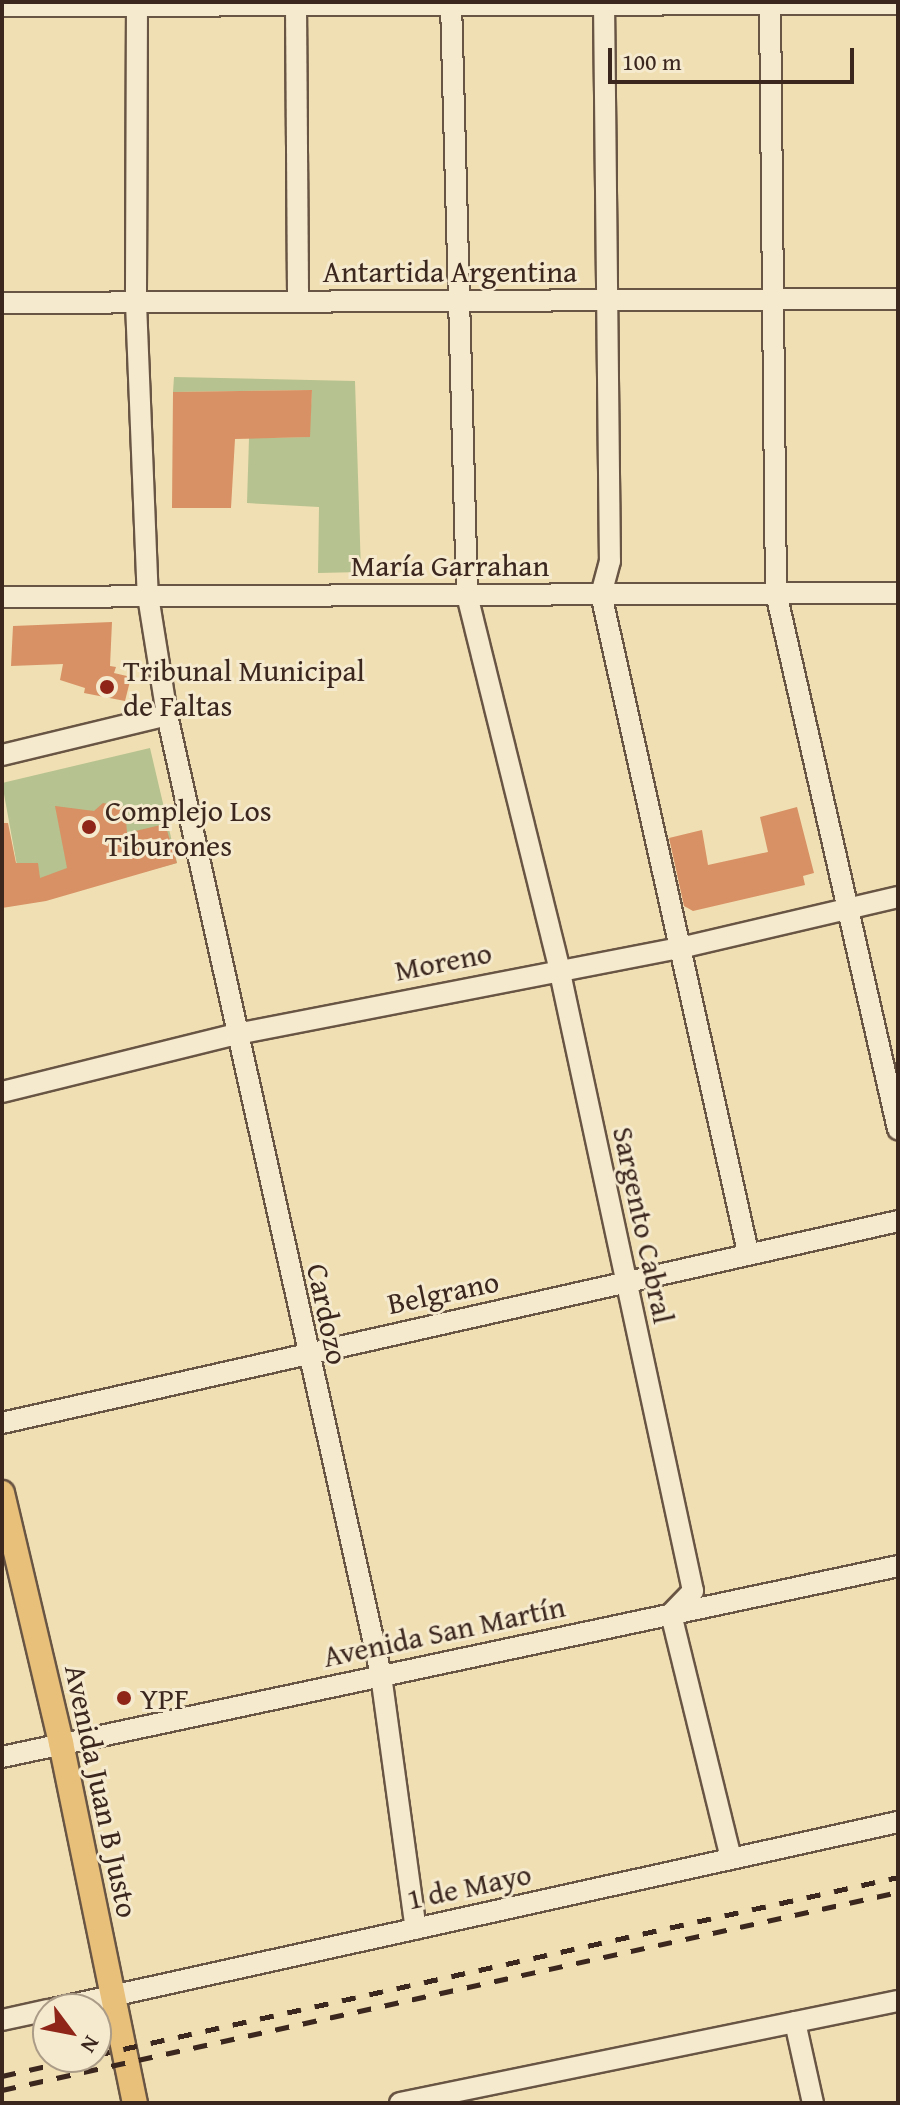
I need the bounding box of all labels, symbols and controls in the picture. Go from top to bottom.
scale bar [612,32,858,82]
text: 100 m [622,44,682,79]
street label: Antartida Argentina [323,253,577,289]
street label: María Garrahan [351,547,549,583]
place label: Tribunal Municipal de Faltas [123,652,365,722]
marker: Tribunal Municipal de Faltas [98,678,116,696]
place label: Complejo Los Tiburones [105,792,272,862]
marker: Complejo Los Tiburones [80,818,98,836]
street label: Moreno [391,934,495,988]
street label: Sargento Cabral [606,1123,682,1327]
street label: Cardozo [300,1260,356,1368]
street label: Belgrano [384,1263,502,1321]
street label: Avenida San Martín [320,1588,568,1674]
street label: Avenida Juan B Justo [58,1661,146,1921]
place label: YPF [140,1680,189,1716]
marker: YPF [115,1689,133,1707]
street label: 1 de Mayo [404,1855,534,1917]
north arrow [32,1993,112,2073]
text: N [73,2030,108,2059]

